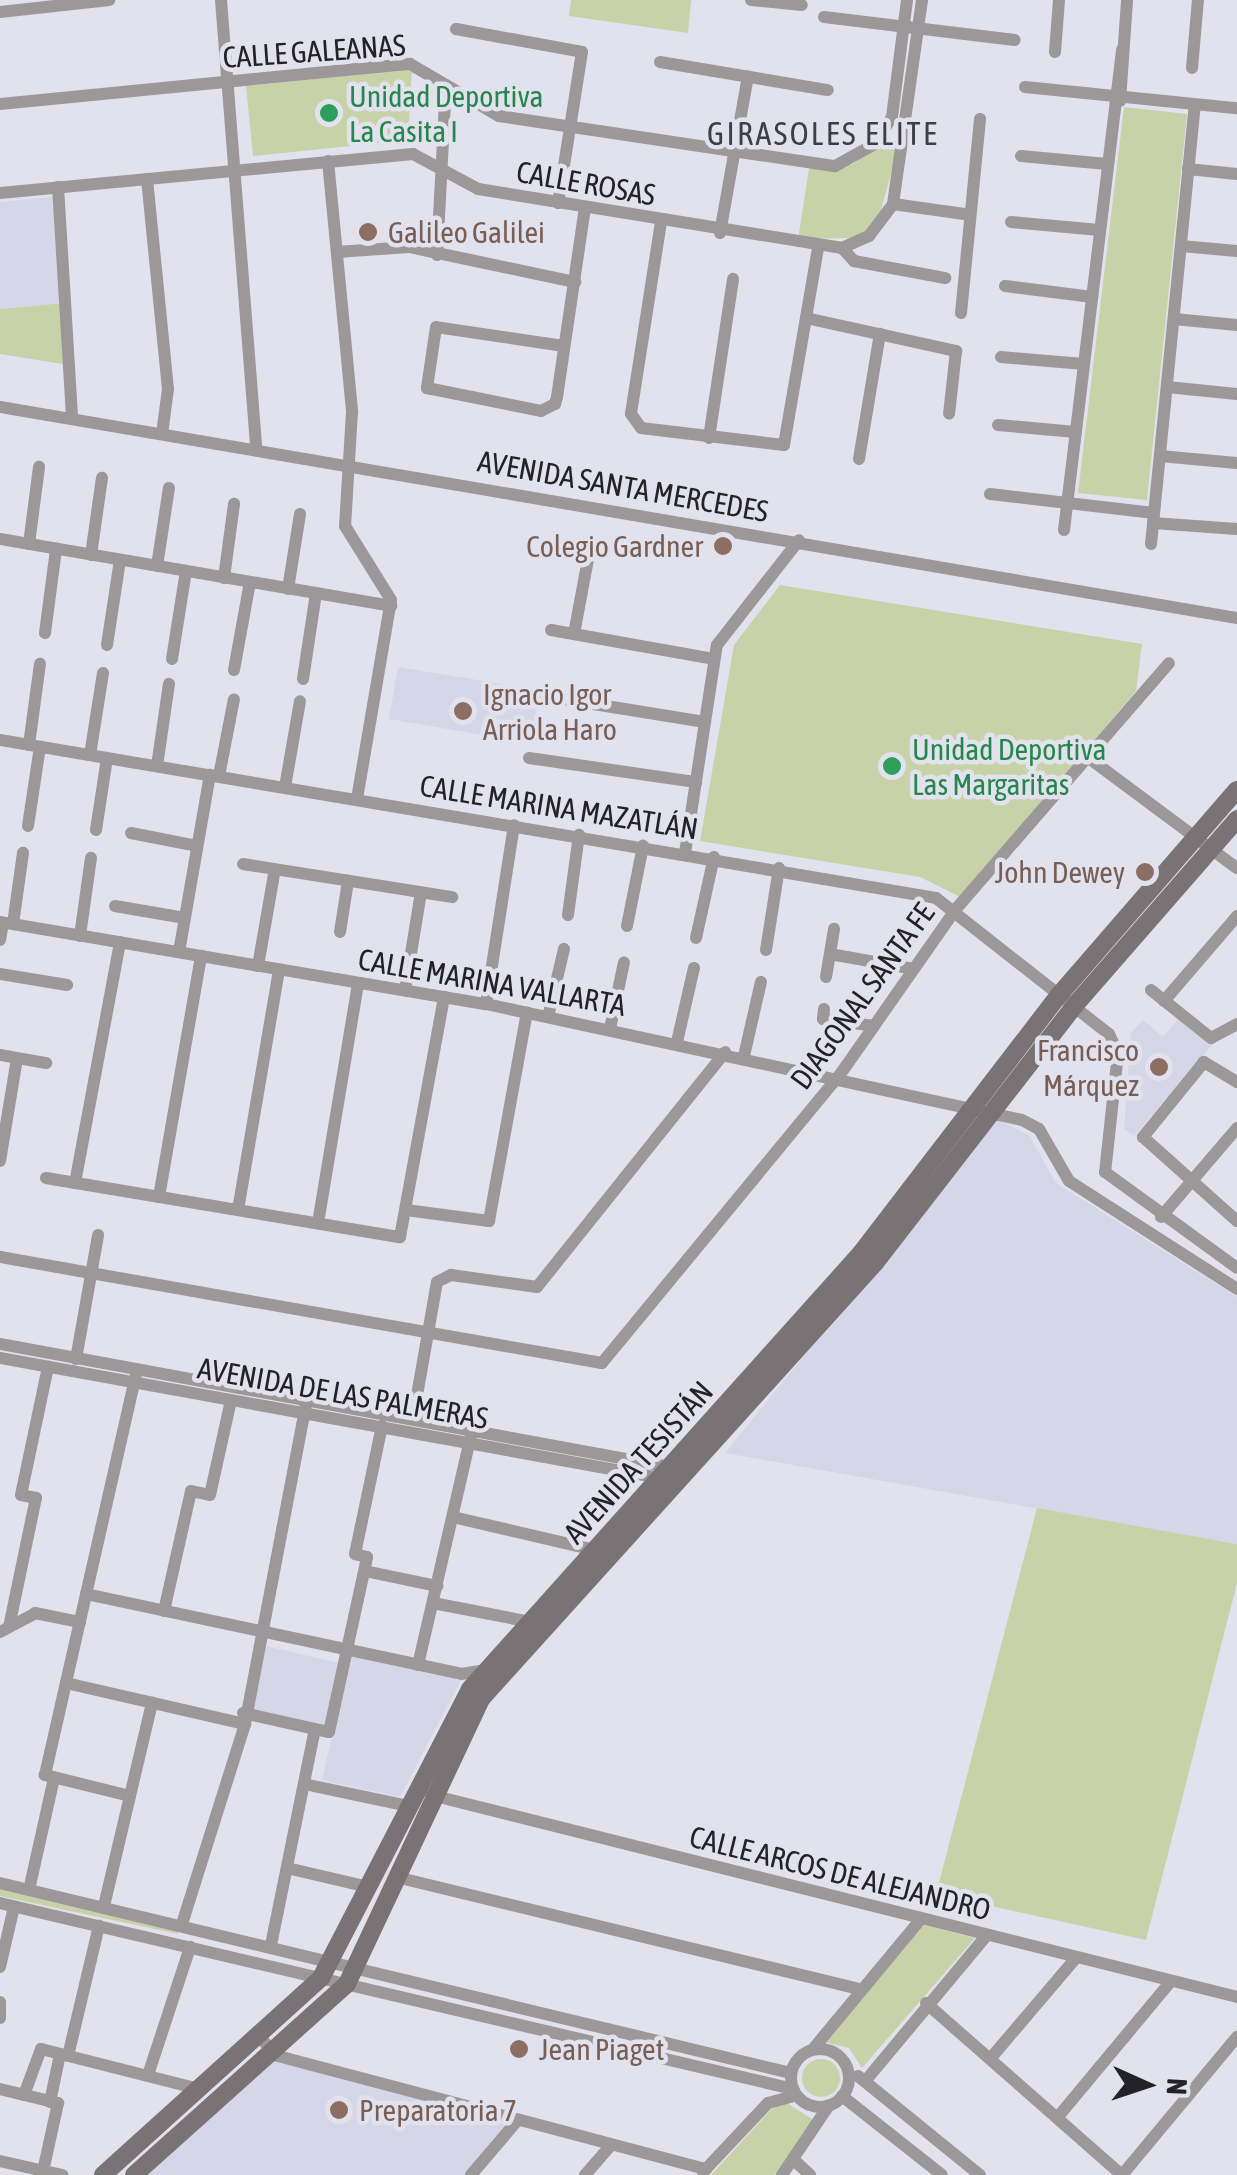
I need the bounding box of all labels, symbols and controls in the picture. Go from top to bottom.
street label: CALLE GALEANAS [221,27,407,75]
place label: Unidad Deportiva La Casita I [349,78,543,148]
marker: Unidad Deportiva La Casita I [318,102,340,124]
district label: GIRASOLES ELITE [707,115,939,153]
street label: CALLE ROSAS [514,153,658,213]
place label: Galileo Galilei [388,214,545,250]
marker: Galileo Galilei [357,221,379,243]
street label: AVENIDA SANTA MERCEDES [475,443,771,529]
place label: Colegio Gardner [526,528,703,564]
marker: Colegio Gardner [712,535,734,557]
place label: Ignacio Igor Arriola Haro [483,676,617,746]
marker: Ignacio Igor Arriola Haro [452,700,474,722]
place label: Unidad Deportiva Las Margaritas [912,731,1106,802]
marker: Unidad Deportiva Las Margaritas [881,755,903,777]
street label: CALLE MARINA MAZATLÁN [417,767,701,847]
place label: John Dewey [995,854,1125,890]
marker: John Dewey [1134,861,1156,883]
street label: DIAGONAL SANTA FE [782,896,942,1096]
street label: CALLE MARINA VALLARTA [356,941,628,1023]
place label: Francisco Márquez [1037,1032,1139,1102]
marker: Francisco Márquez [1148,1056,1170,1078]
street label: AVENIDA DE LAS PALMERAS [195,1350,491,1436]
street label: AVENIDA TESISTÁN [556,1374,720,1550]
street label: CALLE ARCOS DE ALEJANDRO [686,1818,994,1928]
place label: Jean Piaget [539,2031,664,2067]
north arrow [1097,2035,1197,2135]
marker: Jean Piaget [508,2038,530,2060]
text: N [1161,2077,1193,2096]
place label: Preparatoria 7 [359,2092,517,2128]
marker: Preparatoria 7 [328,2099,350,2121]

